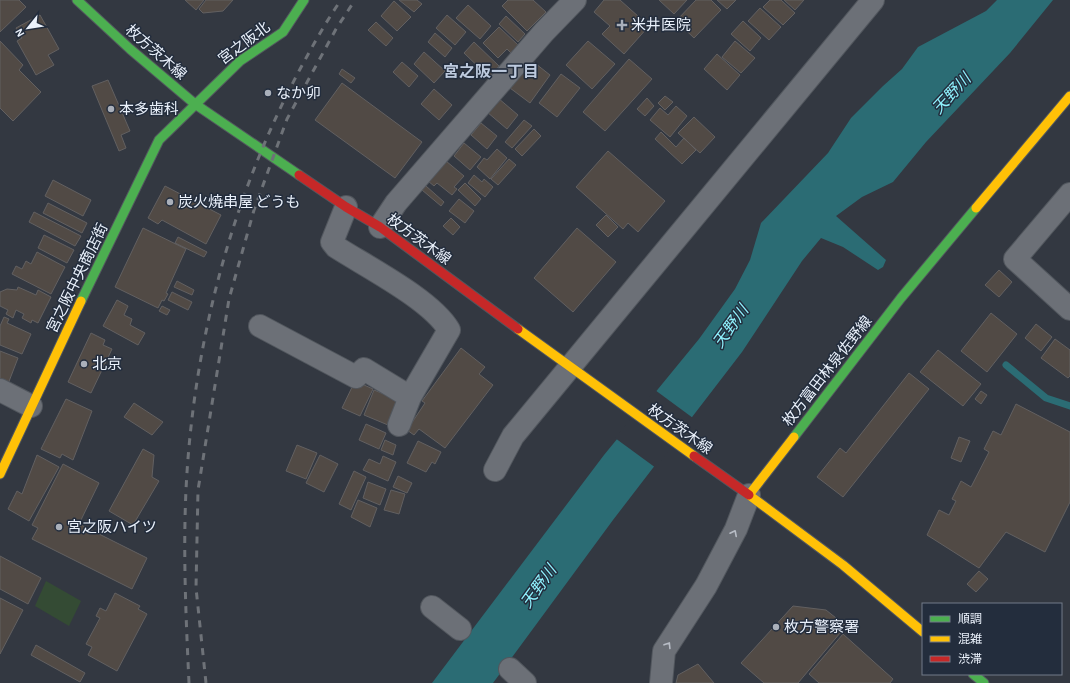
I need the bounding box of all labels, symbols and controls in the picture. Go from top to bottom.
north arrow [8,8,48,48]
place label: 米井医院 [631,16,691,33]
street label: 宮之阪北 [215,18,273,67]
marker: 米井医院 [616,19,628,31]
street label: 枚方茨木線 [122,21,190,83]
text: N [13,27,26,39]
district label: 宮之阪一丁目 [443,63,539,80]
water label: 天野川 [930,69,975,117]
place label: なか卯 [276,85,321,101]
marker: なか卯 [263,88,273,98]
place label: 本多歯科 [119,101,179,117]
marker: 本多歯科 [106,104,116,114]
place label: 炭火焼串屋 どうも [178,194,300,210]
marker: 炭火焼串屋 どうも [165,197,175,207]
street label: 枚方茨木線 [384,210,454,268]
street label: 宮之阪中央商店街 [44,221,110,335]
water label: 天野川 [710,301,753,351]
street label: 枚方富田林泉佐野線 [779,313,875,429]
place label: 北京 [92,355,122,372]
marker: 北京 [79,359,89,369]
street label: 枚方茨木線 [645,401,715,457]
place label: 宮之阪ハイツ [67,519,157,535]
marker: 宮之阪ハイツ [54,522,64,532]
one-way arrow [729,530,737,538]
water label: 天野川 [518,561,561,611]
legend [922,603,1062,675]
text: 順調 [958,613,982,625]
place label: 枚方警察署 [784,619,859,635]
marker: 枚方警察署 [771,622,781,632]
text: 混雑 [958,632,982,645]
one-way arrow [663,642,671,649]
text: 渋滞 [958,653,982,665]

